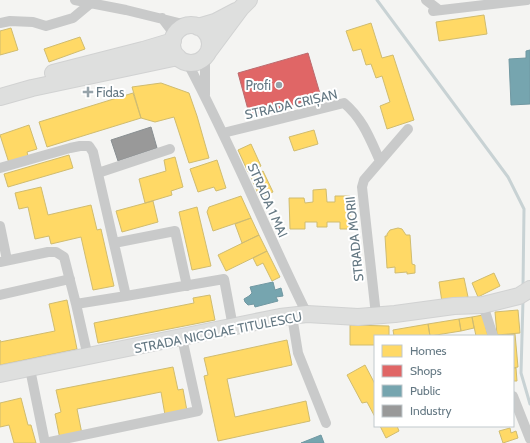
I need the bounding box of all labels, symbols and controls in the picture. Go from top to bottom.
place label: Profi [246,77,271,93]
marker: Profi [274,80,284,90]
place label: Fidas [96,84,125,100]
street label: STRADA CRIȘAN [243,86,339,123]
marker: Fidas [83,87,93,97]
street label: STRADA 1 MAI [244,160,292,240]
street label: STRADA MORII [342,196,366,282]
street label: STRADA NICOLAE TITULESCU [133,308,303,356]
legend [374,335,514,427]
text: Homes [410,343,447,358]
text: Shops [410,363,442,378]
text: Public [410,383,441,398]
text: Industry [410,403,451,418]

